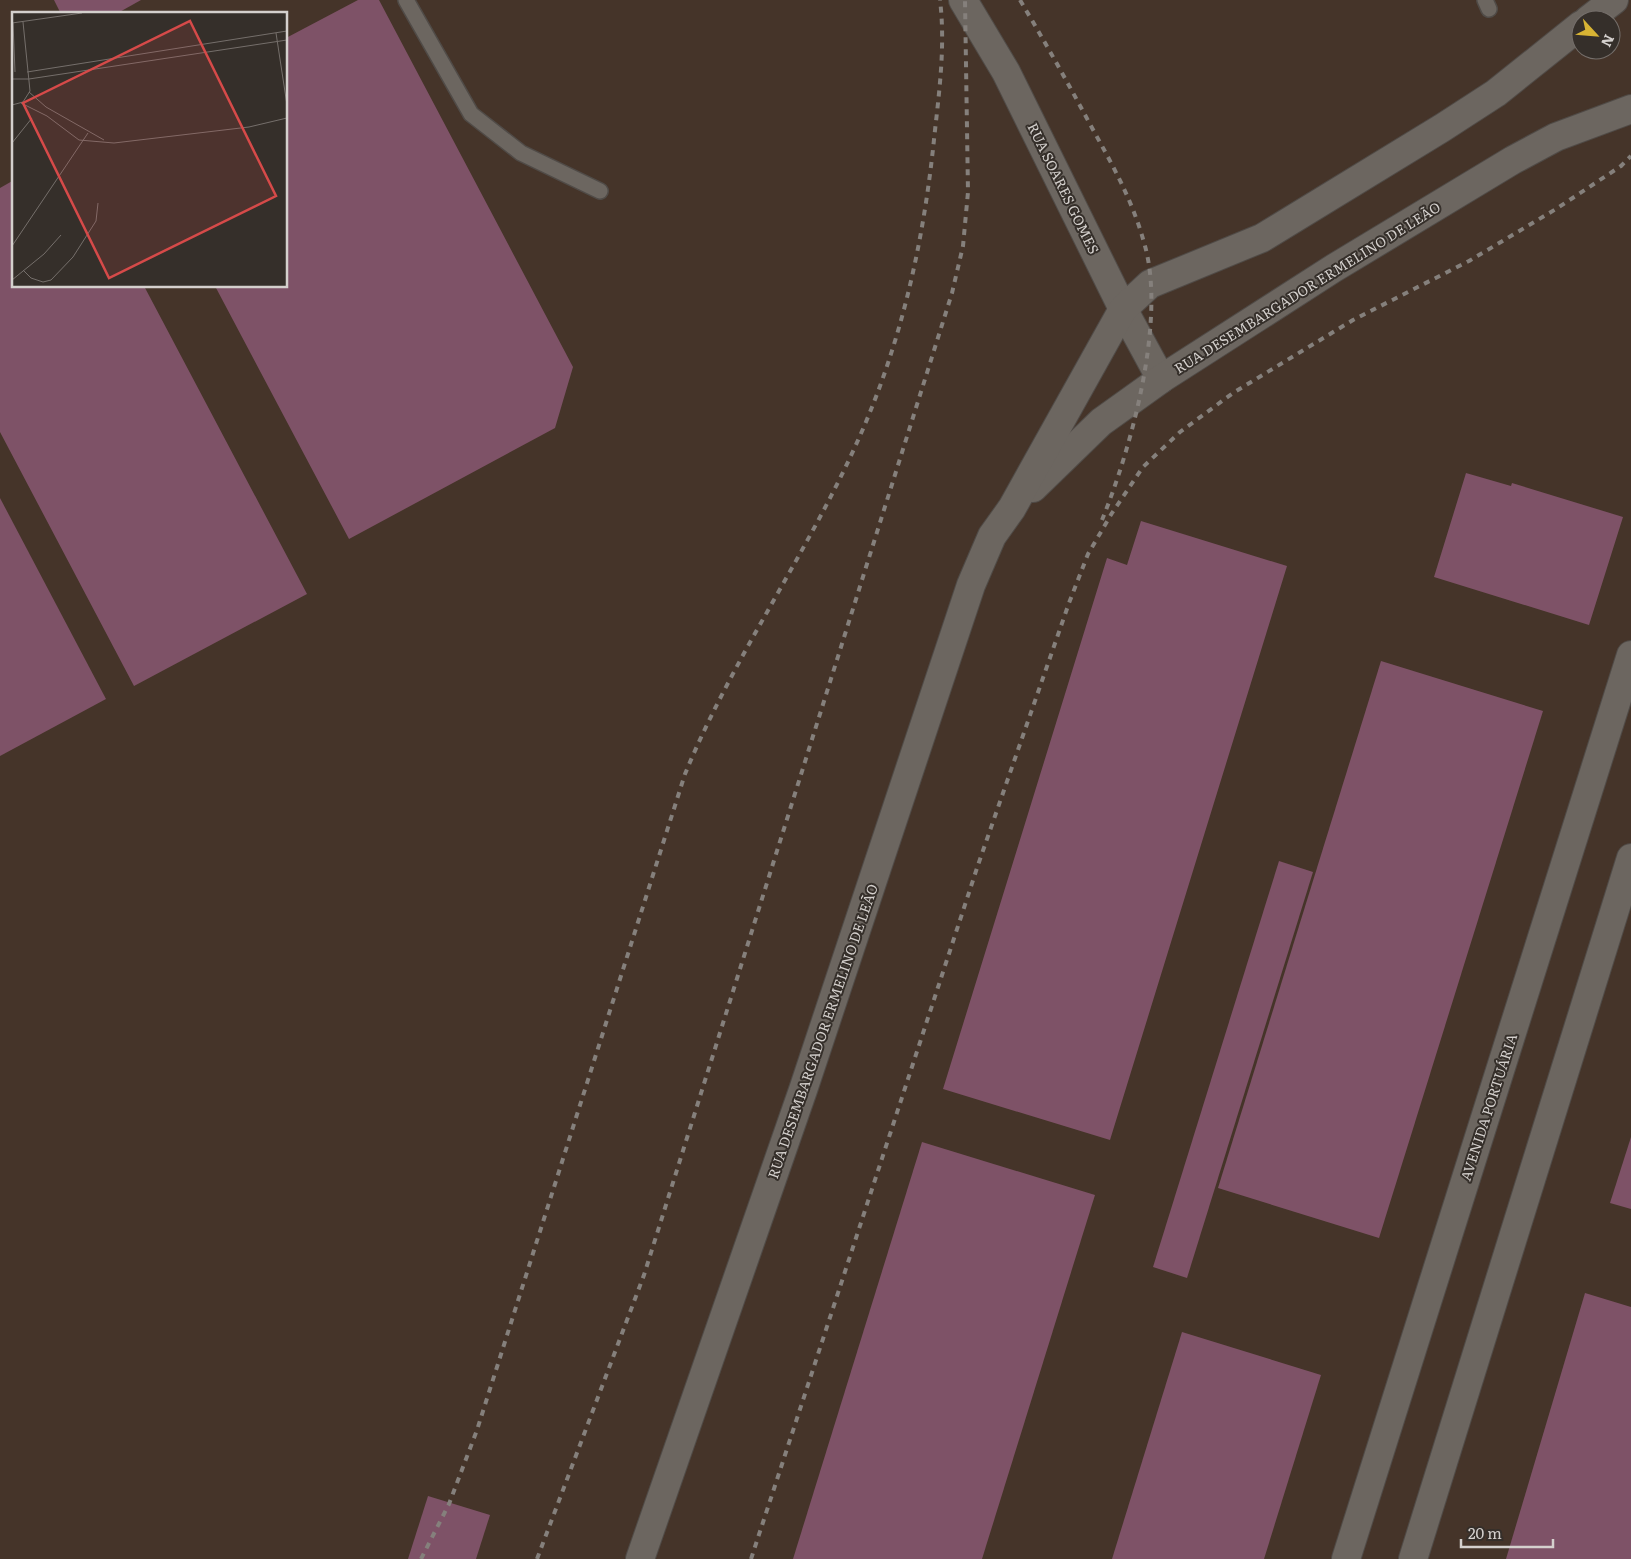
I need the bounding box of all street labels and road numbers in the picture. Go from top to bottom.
street label: RUA SOARES GOMES [1024,119,1104,257]
street label: RUA DESEMBARGADOR ERMELINO DE LEÃO [1170,196,1444,378]
street label: RUA DESEMBARGADOR ERMELINO DE LEÃO [762,881,882,1181]
street label: AVENIDA PORTUÁRIA [1455,1030,1521,1183]

